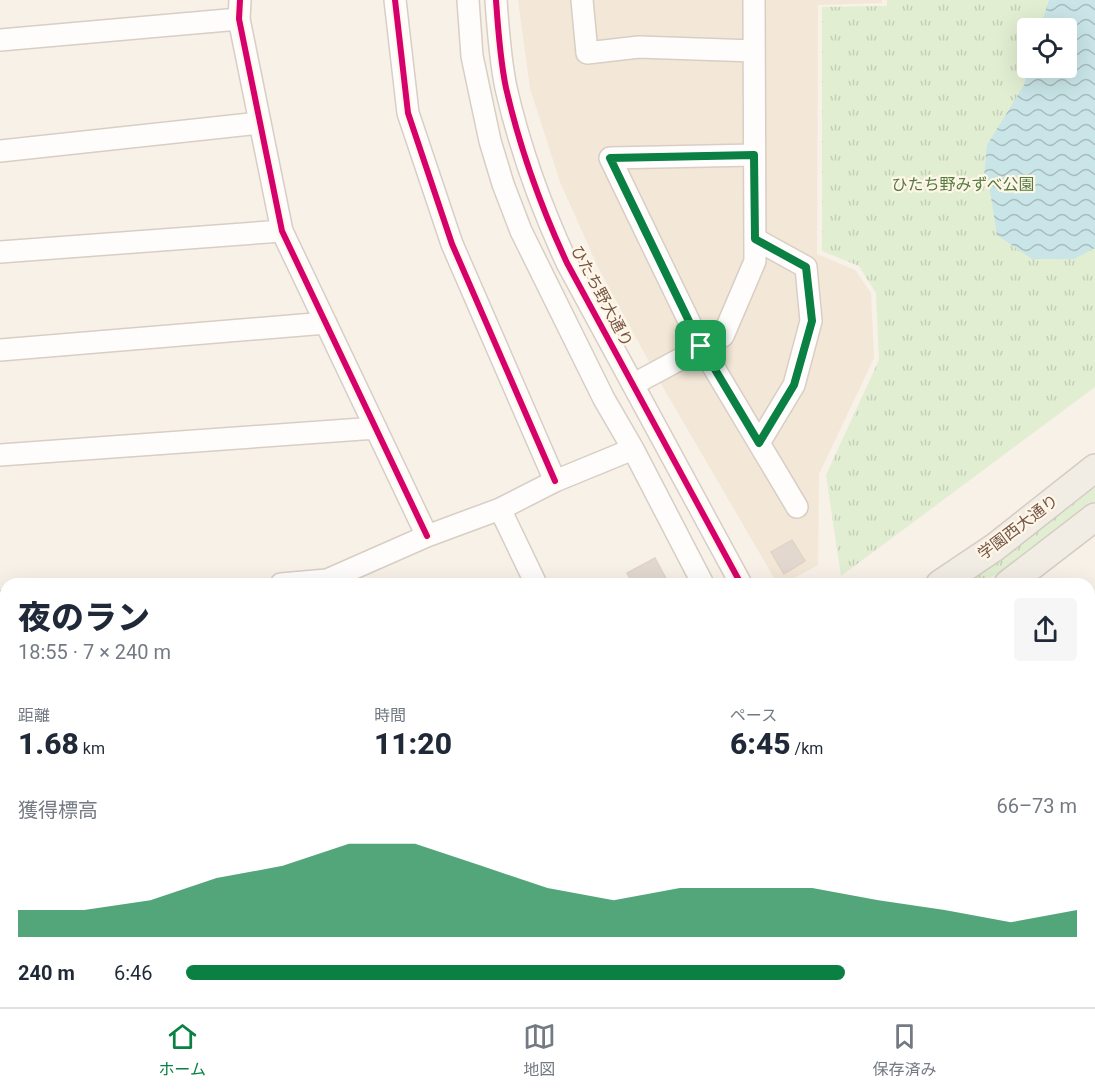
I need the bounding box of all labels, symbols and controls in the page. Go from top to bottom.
map controls [1017,18,1077,78]
button: locate [1017,18,1077,78]
park label: ひたち野みずべ公園 [891,175,1035,194]
street label: ひたち野大通り [567,242,637,350]
pin [675,320,726,371]
icon: arrive [684,329,717,362]
street label: 学園西大通り [974,491,1062,563]
text: 夜のラン [18,598,150,637]
button: share [1014,598,1077,661]
text: 18:55 · 7 × 240 m [18,640,171,664]
text: 距離 [18,706,50,725]
text: 時間 [374,706,406,725]
text: ペース [730,706,777,725]
text: 1.68 [18,726,79,761]
text: 11:20 [374,726,452,761]
text: 6:45 [730,726,791,761]
text: km [79,739,105,758]
text: /km [791,739,823,758]
text: 66–73 m [996,794,1077,818]
text: 獲得標高 [18,798,98,822]
text: 240 m [18,961,75,985]
text: 6:46 [114,961,153,985]
tab: ホーム [158,1020,206,1080]
tab: 地図 [523,1020,556,1080]
tab: 保存済み [873,1020,937,1080]

